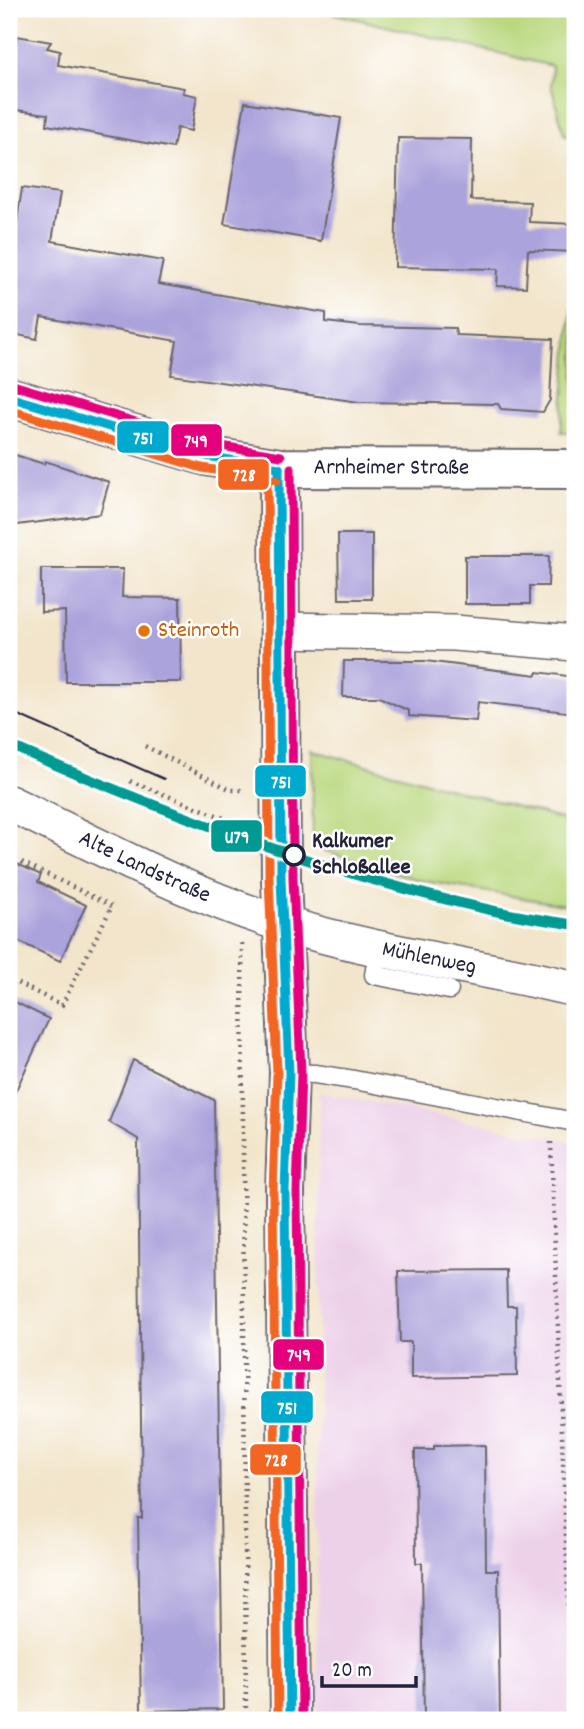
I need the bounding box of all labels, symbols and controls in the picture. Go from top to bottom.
line badge: 751 [116,420,170,454]
line badge: 749 [170,423,223,457]
text: 751 [133,427,153,454]
text: 749 [184,430,208,457]
street label: Arnheimer Straße [314,452,469,485]
line badge: 728 [217,458,270,491]
text: 728 [232,464,256,491]
place label: Steinroth [158,615,239,648]
marker: Steinroth [136,623,152,639]
line badge: 751 [254,764,307,798]
text: 751 [271,771,291,798]
line badge: U79 [210,819,263,853]
street label: Alte Landstraße [73,823,215,913]
text: U79 [224,826,250,853]
place label: Kalkumer Schloßallee [312,826,411,885]
marker: Kalkumer Schloßallee [283,844,305,866]
street label: Mühlenweg [379,933,479,984]
line badge: 749 [272,1338,325,1371]
text: 749 [287,1344,311,1371]
line badge: 751 [260,1390,314,1424]
text: 751 [277,1397,297,1424]
line badge: 728 [249,1443,302,1476]
text: 728 [264,1449,288,1476]
scale bar [322,1645,416,1689]
text: 20 m [332,1657,372,1687]

